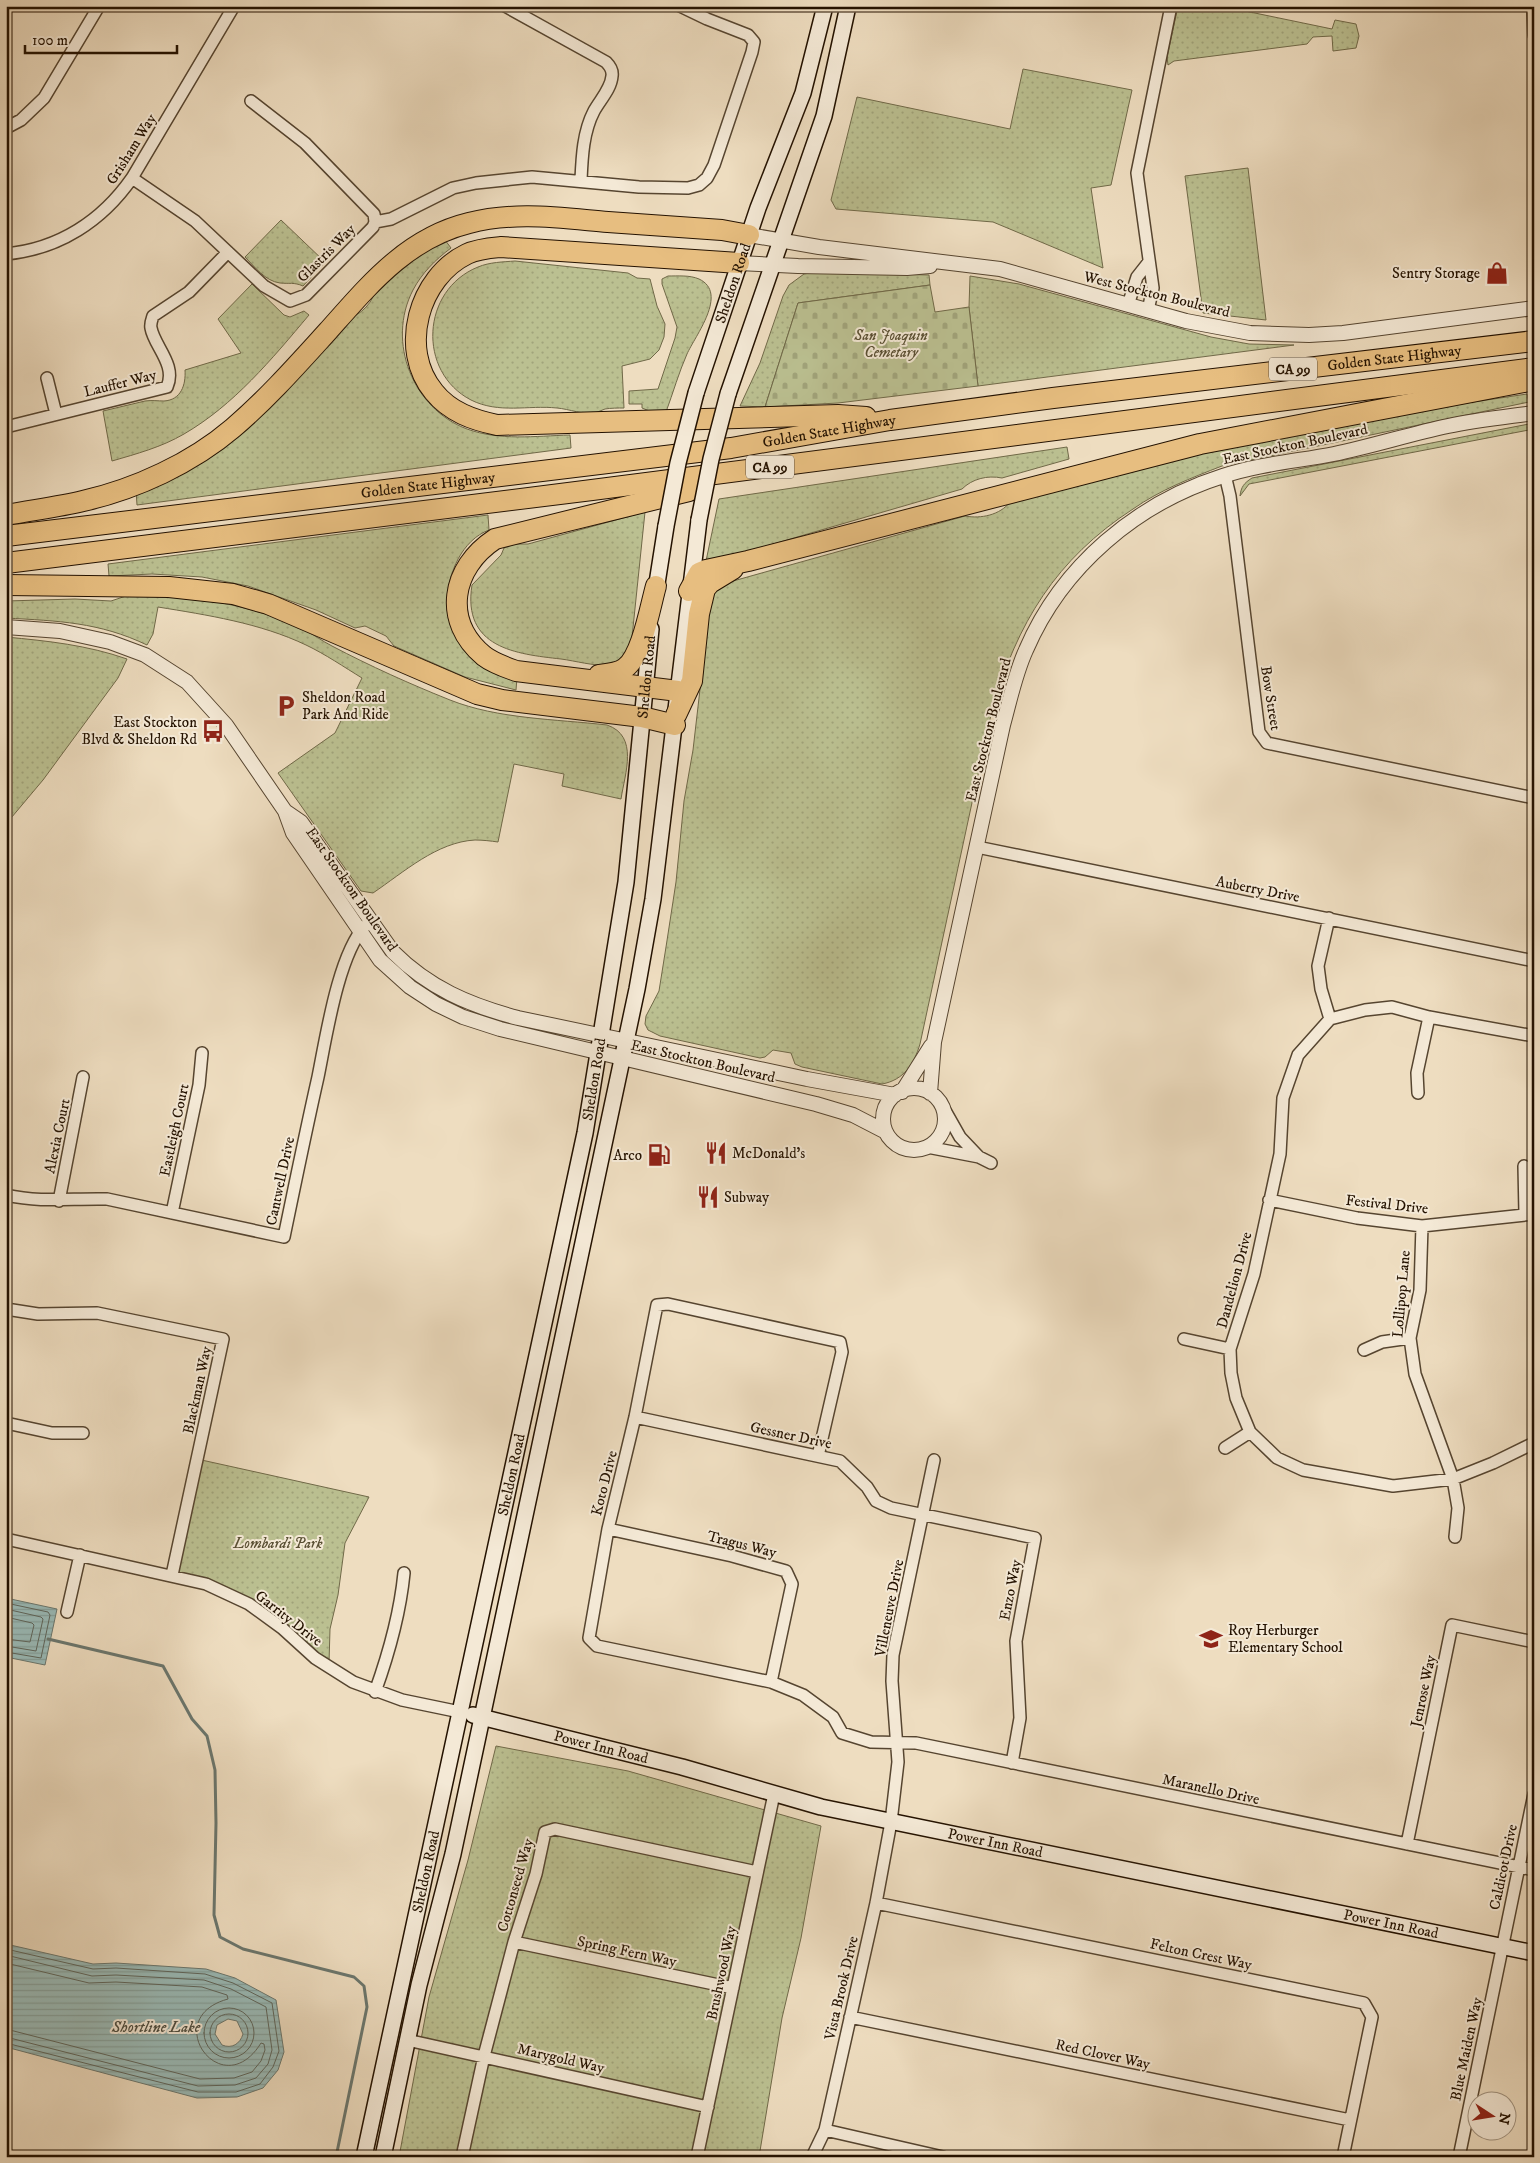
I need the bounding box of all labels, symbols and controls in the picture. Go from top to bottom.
scale bar [25,22,178,54]
text: 100 m [32,31,68,50]
street label: Grisham Way [102,110,161,188]
street label: Glastris Way [293,219,360,287]
street label: Sheldon Road [711,240,756,326]
shop icon: Sentry Storage [1484,260,1510,286]
place label: Sentry Storage [1392,264,1480,283]
street label: West Stockton Boulevard [1081,267,1232,322]
park label: San Joaquin Cemetary [853,326,928,362]
street label: Golden State Highway [1326,341,1463,375]
road number: CA 99 [1269,358,1317,380]
street label: Lauffer Way [82,365,159,402]
street label: Golden State Highway [761,410,898,452]
street label: East Stockton Boulevard [1221,420,1370,469]
road number: CA 99 [746,456,794,478]
street label: Golden State Highway [360,468,497,503]
street label: Sheldon Road [633,634,660,719]
street label: East Stockton Boulevard [961,656,1016,804]
street label: Bow Street [1256,664,1285,732]
place label: Sheldon Road Park And Ride [302,688,389,724]
parking icon: Sheldon Road Park And Ride [273,693,299,719]
place label: East Stockton Blvd & Sheldon Rd [82,713,198,749]
bus stop icon: East Stockton Blvd & Sheldon Rd [200,718,226,744]
street label: East Stockton Boulevard [301,823,402,956]
street label: Auberry Drive [1214,872,1301,907]
street label: Sheldon Road [578,1036,610,1122]
street label: East Stockton Boulevard [629,1036,777,1087]
street label: Eastleigh Court [155,1082,194,1178]
street label: Alexia Court [40,1097,75,1175]
street label: Cantwell Drive [262,1135,299,1227]
restaurant icon: McDonald's [703,1140,729,1166]
fuel station icon: Arco [646,1142,672,1168]
place label: McDonald's [732,1144,805,1163]
place label: Arco [613,1146,642,1165]
restaurant icon: Subway [695,1184,721,1210]
place label: Subway [724,1188,770,1207]
street label: Festival Drive [1345,1191,1429,1218]
street label: Dandelion Drive [1212,1230,1256,1330]
street label: Lollipop Lane [1388,1250,1415,1339]
street label: Blackman Way [179,1344,216,1436]
street label: Gessner Drive [748,1418,833,1453]
street label: Sheldon Road [494,1432,530,1518]
street label: Koto Drive [587,1449,622,1518]
street label: Tragus Way [705,1527,779,1562]
park label: Lombardi Park [233,1534,323,1553]
street label: Enzo Way [995,1557,1026,1622]
street label: Villeneuve Drive [871,1558,908,1660]
street label: Garrity Drive [251,1586,326,1651]
place label: Roy Herburger Elementary School [1228,1621,1343,1657]
school or university icon: Roy Herburger Elementary School [1198,1626,1224,1652]
street label: Jenrose Way [1406,1652,1441,1731]
street label: Power Inn Road [552,1726,651,1768]
street label: Maranello Drive [1161,1770,1261,1809]
street label: Caldicot Drive [1485,1822,1522,1912]
street label: Power Inn Road [946,1824,1045,1862]
street label: Sheldon Road [408,1828,444,1914]
street label: Cottonseed Way [493,1835,538,1934]
street label: Power Inn Road [1342,1905,1441,1943]
street label: Brushwood Way [702,1923,741,2022]
street label: Spring Fern Way [575,1932,679,1971]
street label: Vista Brook Drive [820,1934,863,2043]
street label: Felton Crest Way [1148,1934,1254,1975]
street label: Blue Maiden Way [1446,1995,1487,2103]
water label: Shortline Lake [111,2017,201,2037]
street label: Red Clover Way [1054,2035,1153,2074]
street label: Marygold Way [515,2039,607,2078]
north arrow [1468,2090,1518,2140]
text: N [1494,2111,1514,2126]

